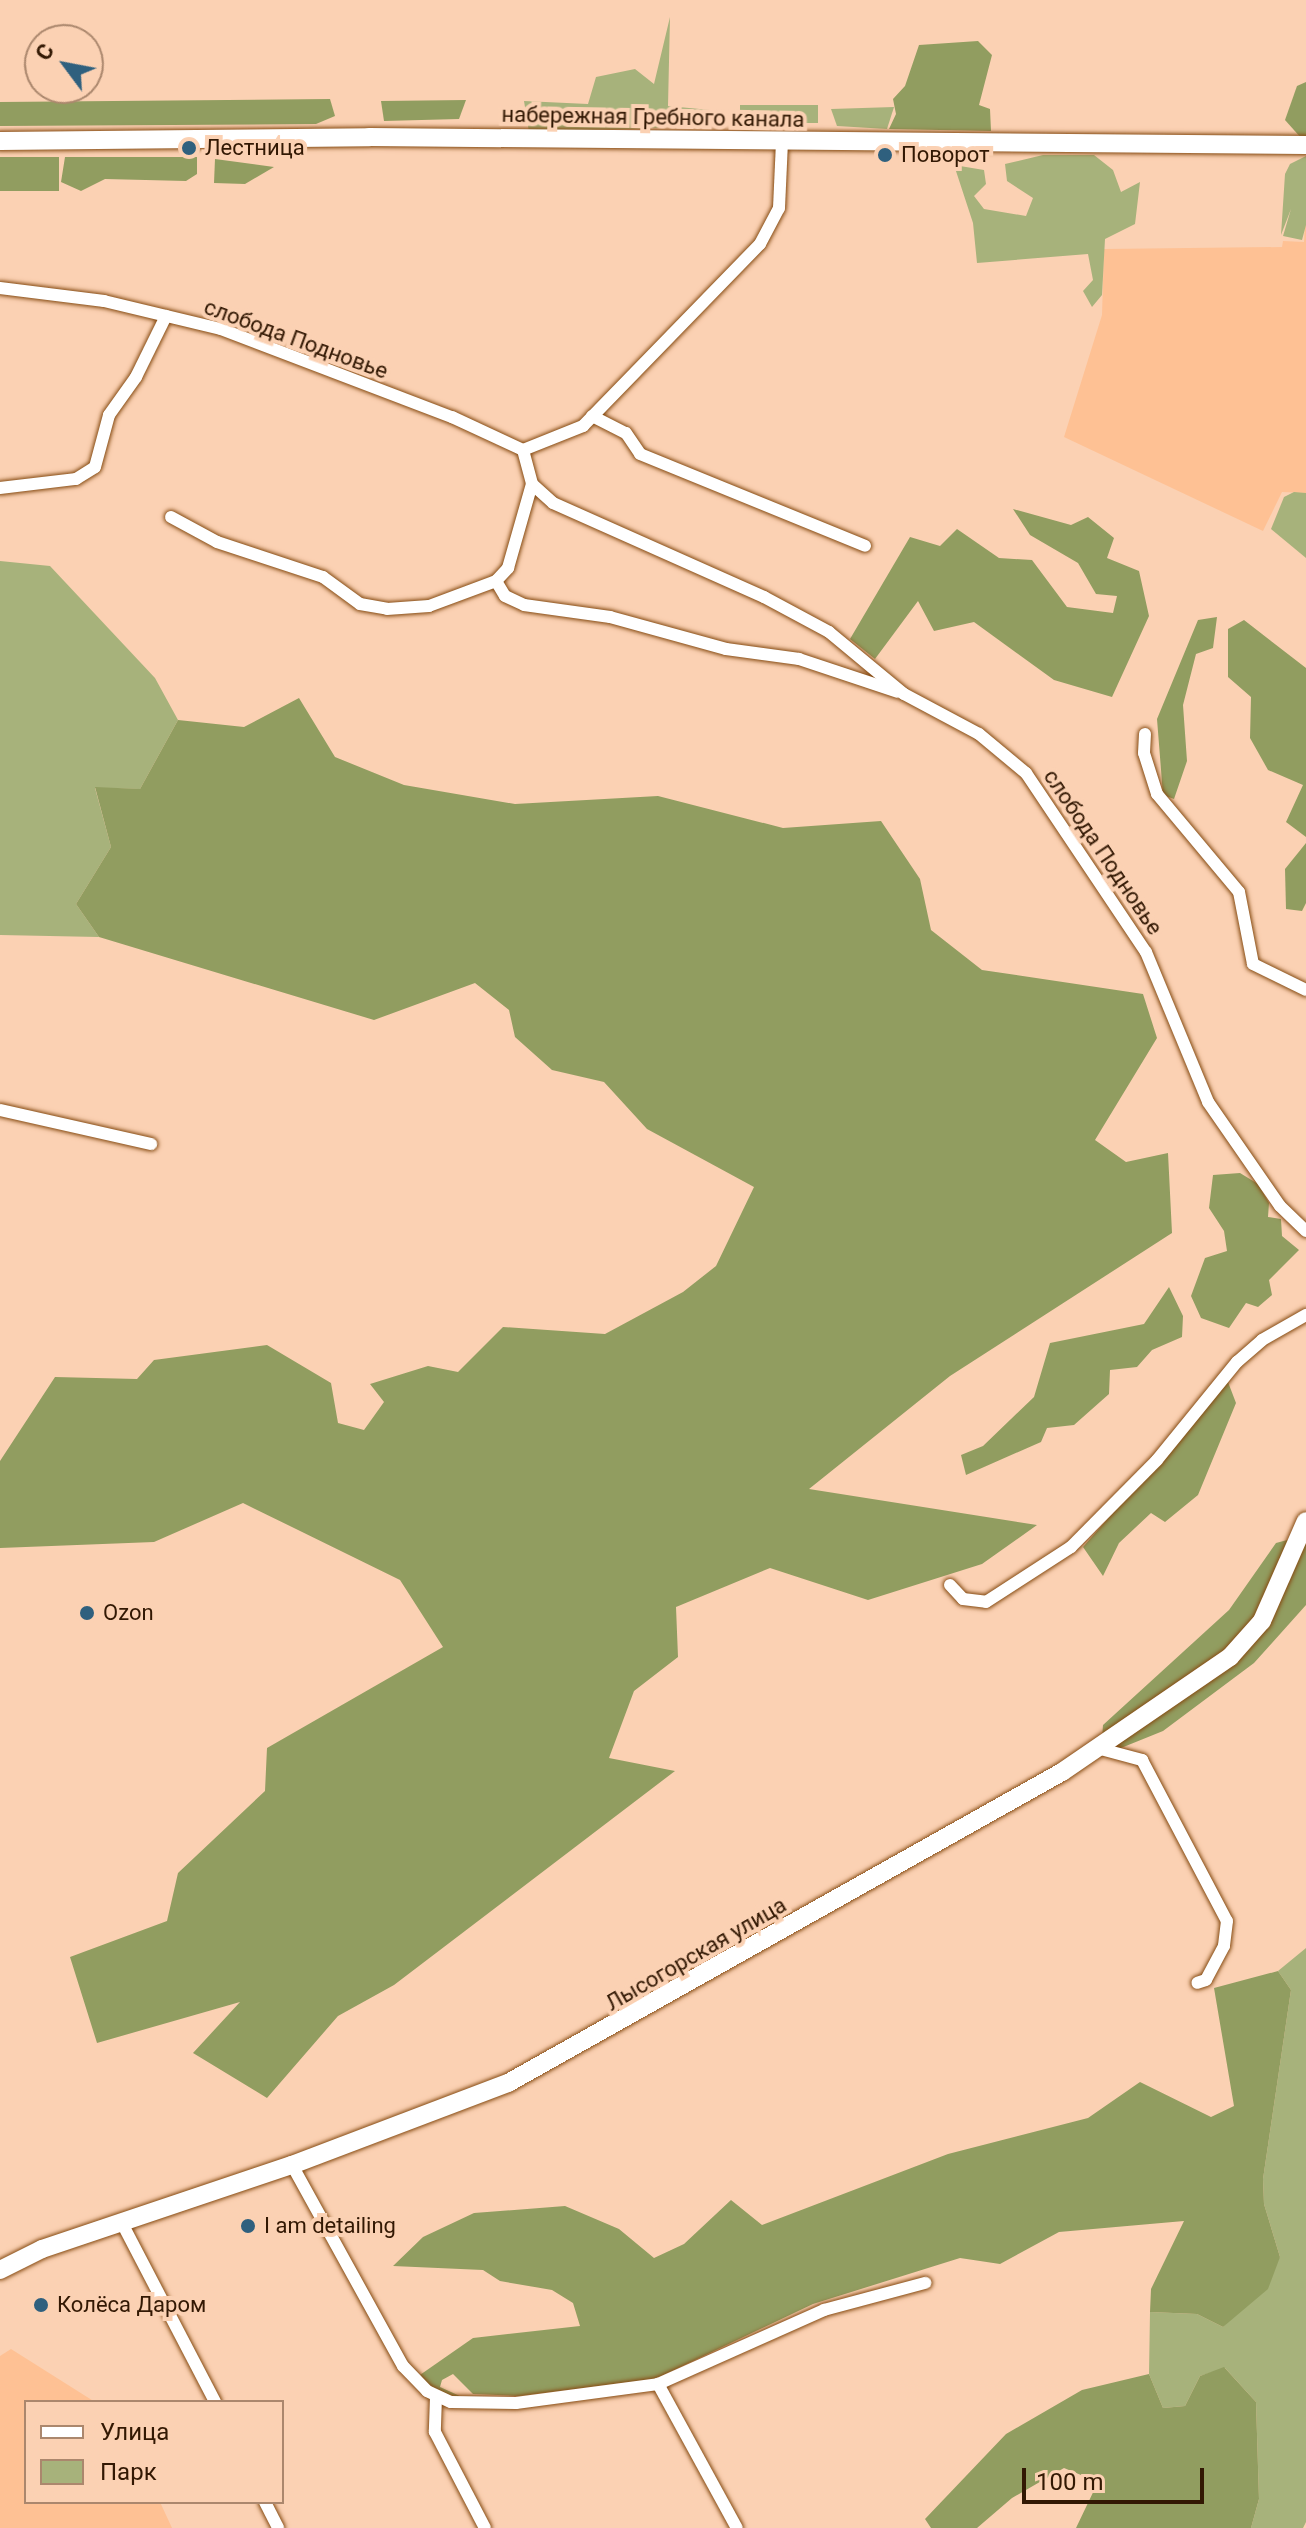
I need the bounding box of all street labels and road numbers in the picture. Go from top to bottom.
street label: набережная Гребного канала [501,101,805,133]
street label: слобода Подновье [201,293,391,385]
street label: слобода Подновье [1038,764,1168,940]
street label: Лысогорская улица [601,1892,791,2016]

